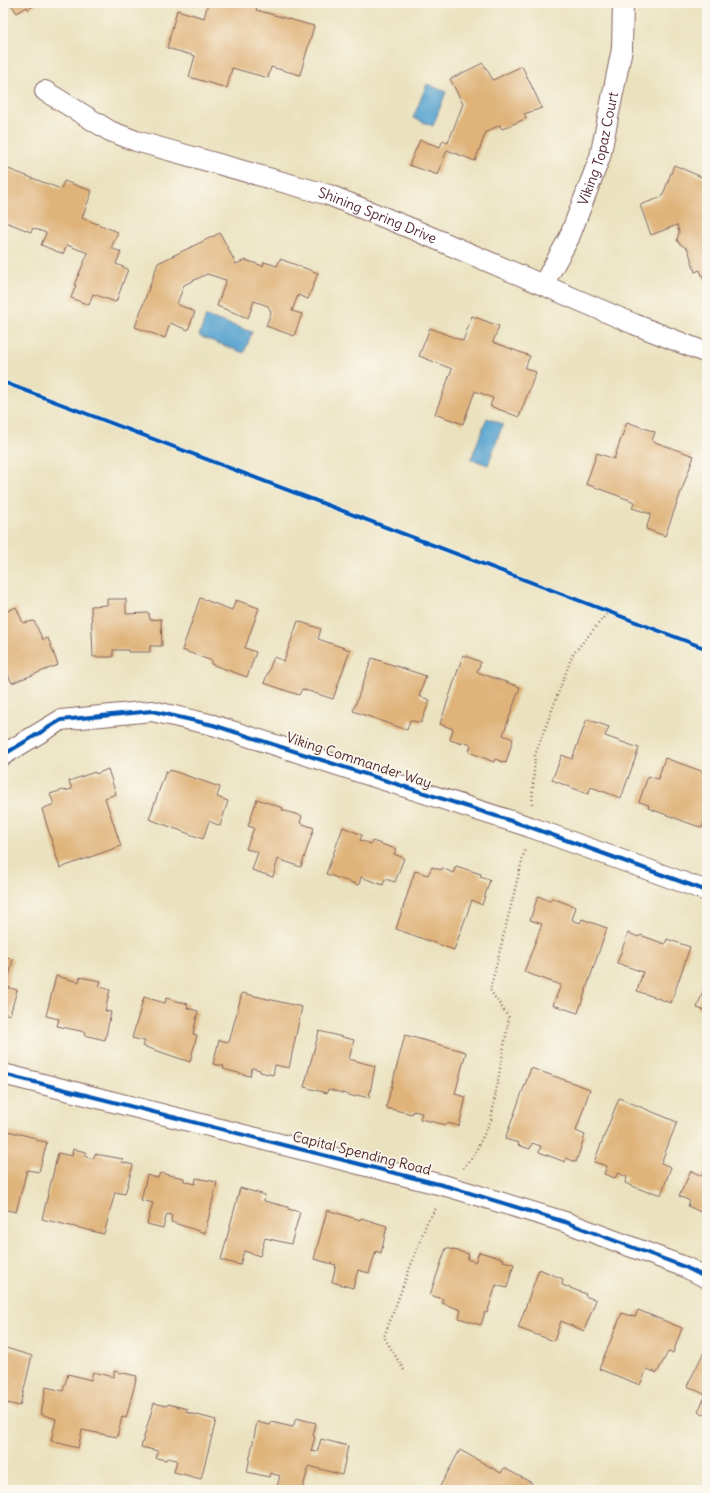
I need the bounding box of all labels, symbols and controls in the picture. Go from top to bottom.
street label: Viking Topaz Court [573,90,622,208]
street label: Shining Spring Drive [316,183,439,247]
street label: Viking Commander Way [284,728,434,792]
street label: Capital Spending Road [291,1127,433,1179]

